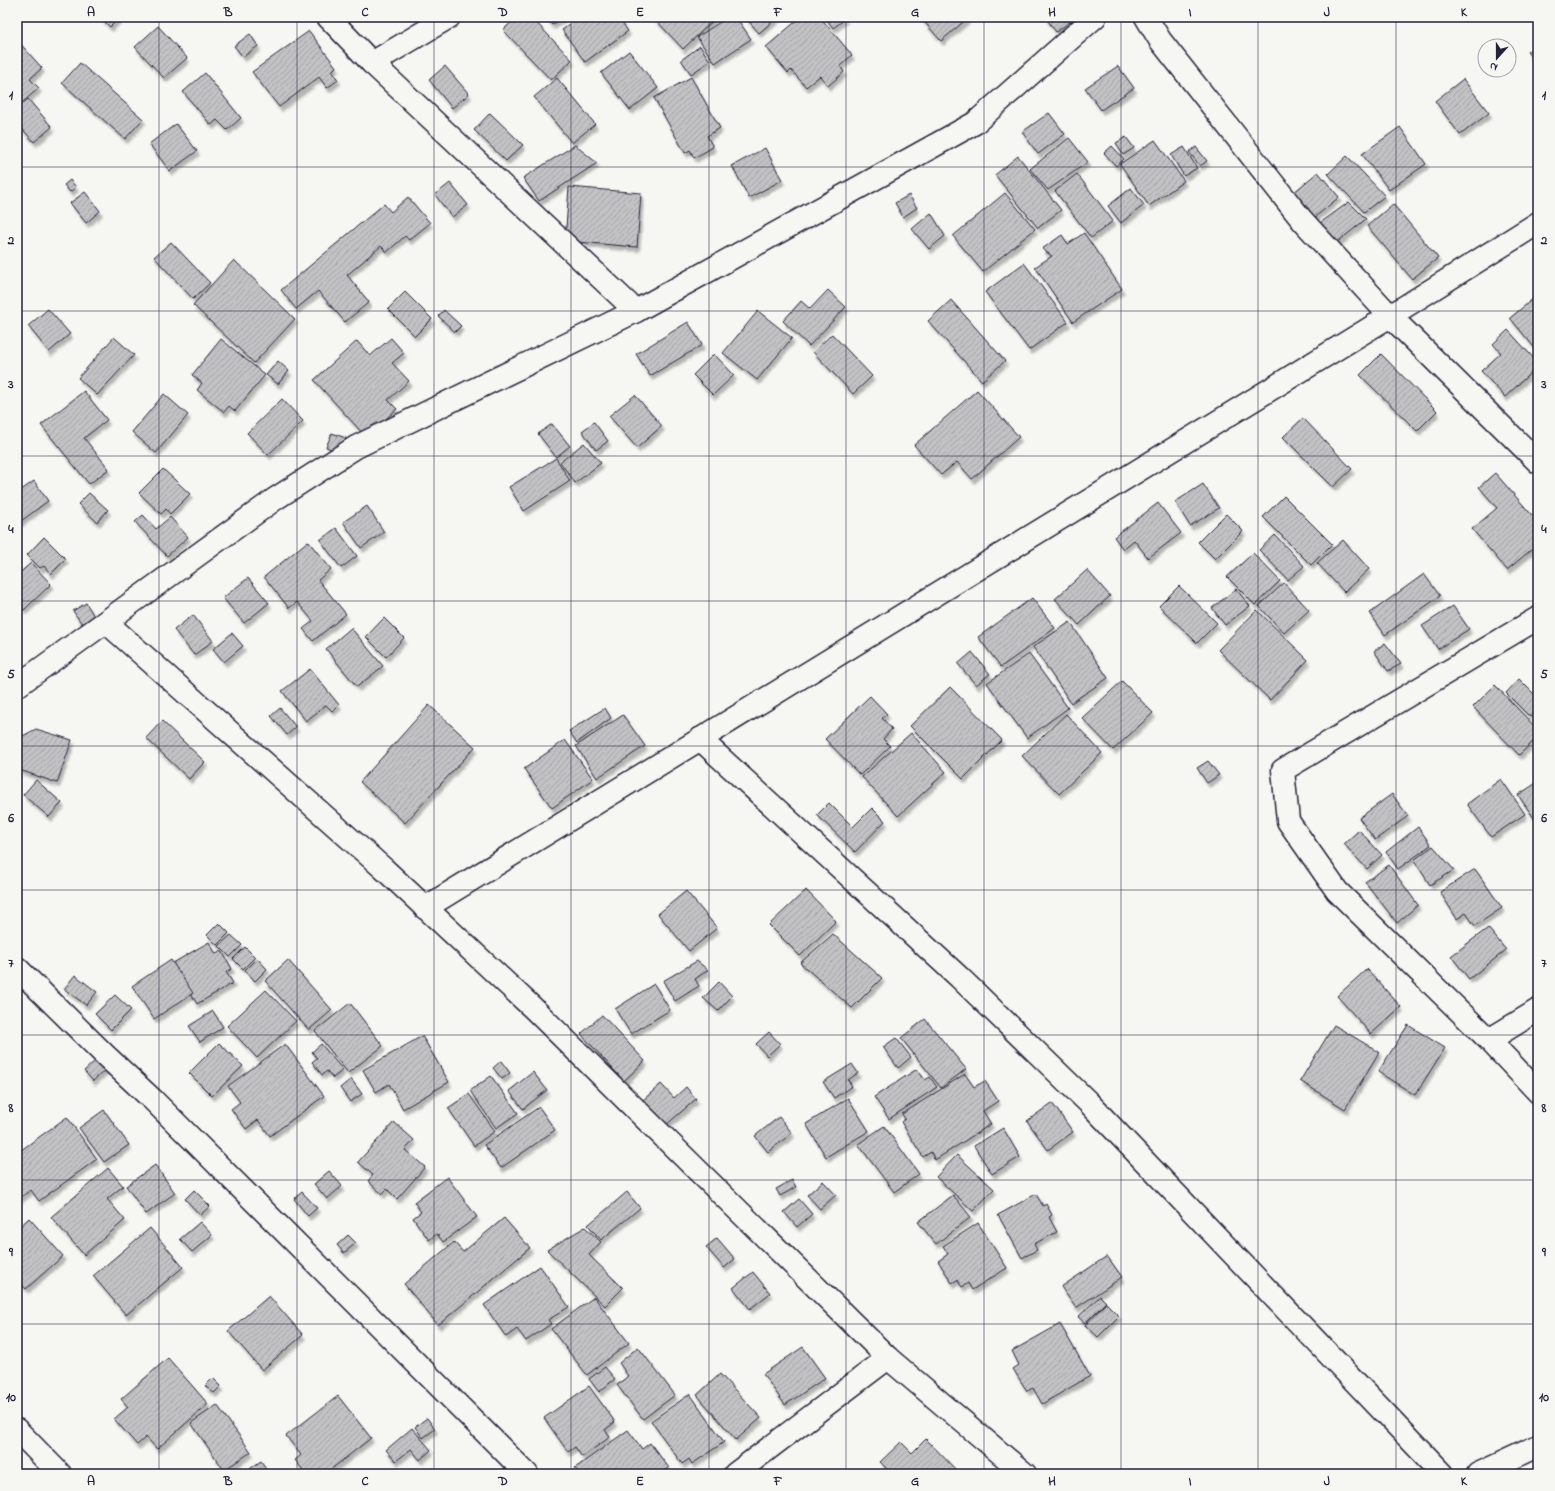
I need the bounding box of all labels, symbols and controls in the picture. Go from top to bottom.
text: A [87,3,95,22]
text: B [223,3,233,22]
text: C [361,3,369,22]
text: D [497,3,508,22]
text: E [636,3,644,22]
text: F [773,3,783,22]
text: G [911,3,919,22]
text: H [1048,3,1056,22]
text: I [1188,3,1192,22]
text: J [1324,3,1330,22]
text: K [1461,3,1468,22]
north arrow [1477,38,1517,78]
text: N [1487,58,1500,75]
text: 1 [9,86,14,105]
text: 1 [1542,86,1547,105]
text: 2 [7,231,15,250]
text: 2 [1540,231,1548,250]
text: 3 [7,375,14,394]
text: 3 [1540,375,1547,394]
text: 4 [7,520,14,539]
text: 4 [1540,520,1547,539]
text: 5 [7,665,15,684]
text: 5 [1540,665,1548,684]
text: 6 [7,809,14,828]
text: 6 [1540,809,1547,828]
text: 7 [8,954,14,973]
text: 7 [1541,954,1547,973]
text: 8 [8,1099,14,1118]
text: 8 [1541,1099,1547,1118]
text: 9 [8,1243,14,1262]
text: 9 [1541,1243,1547,1262]
text: 10 [6,1388,16,1407]
text: 10 [1539,1388,1549,1407]
text: A [87,1472,95,1491]
text: B [223,1472,233,1491]
text: C [361,1472,369,1491]
text: D [497,1472,508,1491]
text: E [636,1472,644,1491]
text: F [773,1472,783,1491]
text: G [911,1472,919,1491]
text: H [1048,1472,1056,1491]
text: I [1188,1472,1192,1491]
text: J [1324,1472,1330,1491]
text: K [1461,1472,1468,1491]

